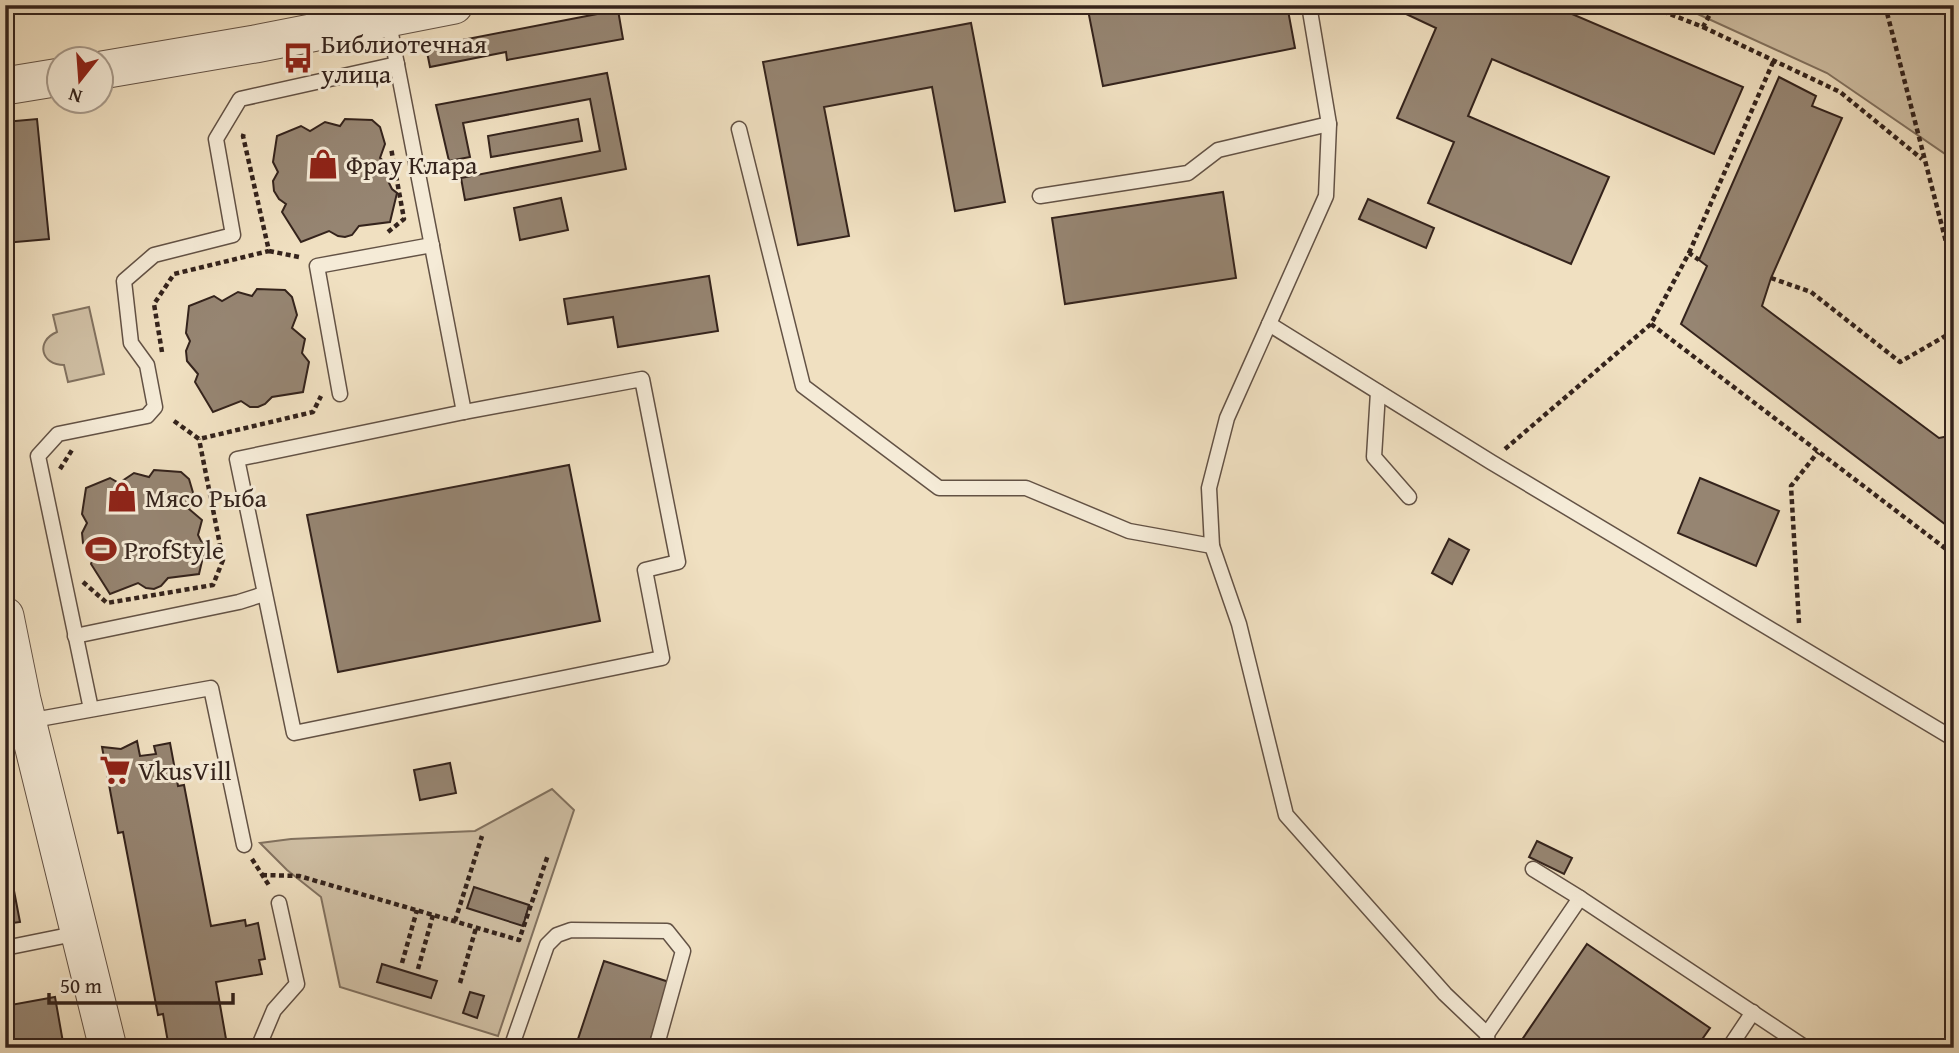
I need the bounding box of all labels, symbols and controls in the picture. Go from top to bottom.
place label: Библиотечная улица [320,24,487,93]
bus stop icon: Библиотечная улица [281,41,315,75]
north arrow [46,46,116,116]
text: N [65,81,85,112]
place label: Фрау Клара [346,145,478,184]
shop icon: Фрау Клара [306,147,340,181]
place label: Мясо Рыба [145,478,268,517]
shop icon: Мясо Рыба [105,480,139,514]
place label: ProfStyle [124,530,224,569]
sports icon: ProfStyle [84,532,118,566]
place label: VkusVill [138,751,232,790]
supermarket icon: VkusVill [98,753,132,787]
scale bar [49,962,233,1006]
text: 50 m [60,970,102,1001]

